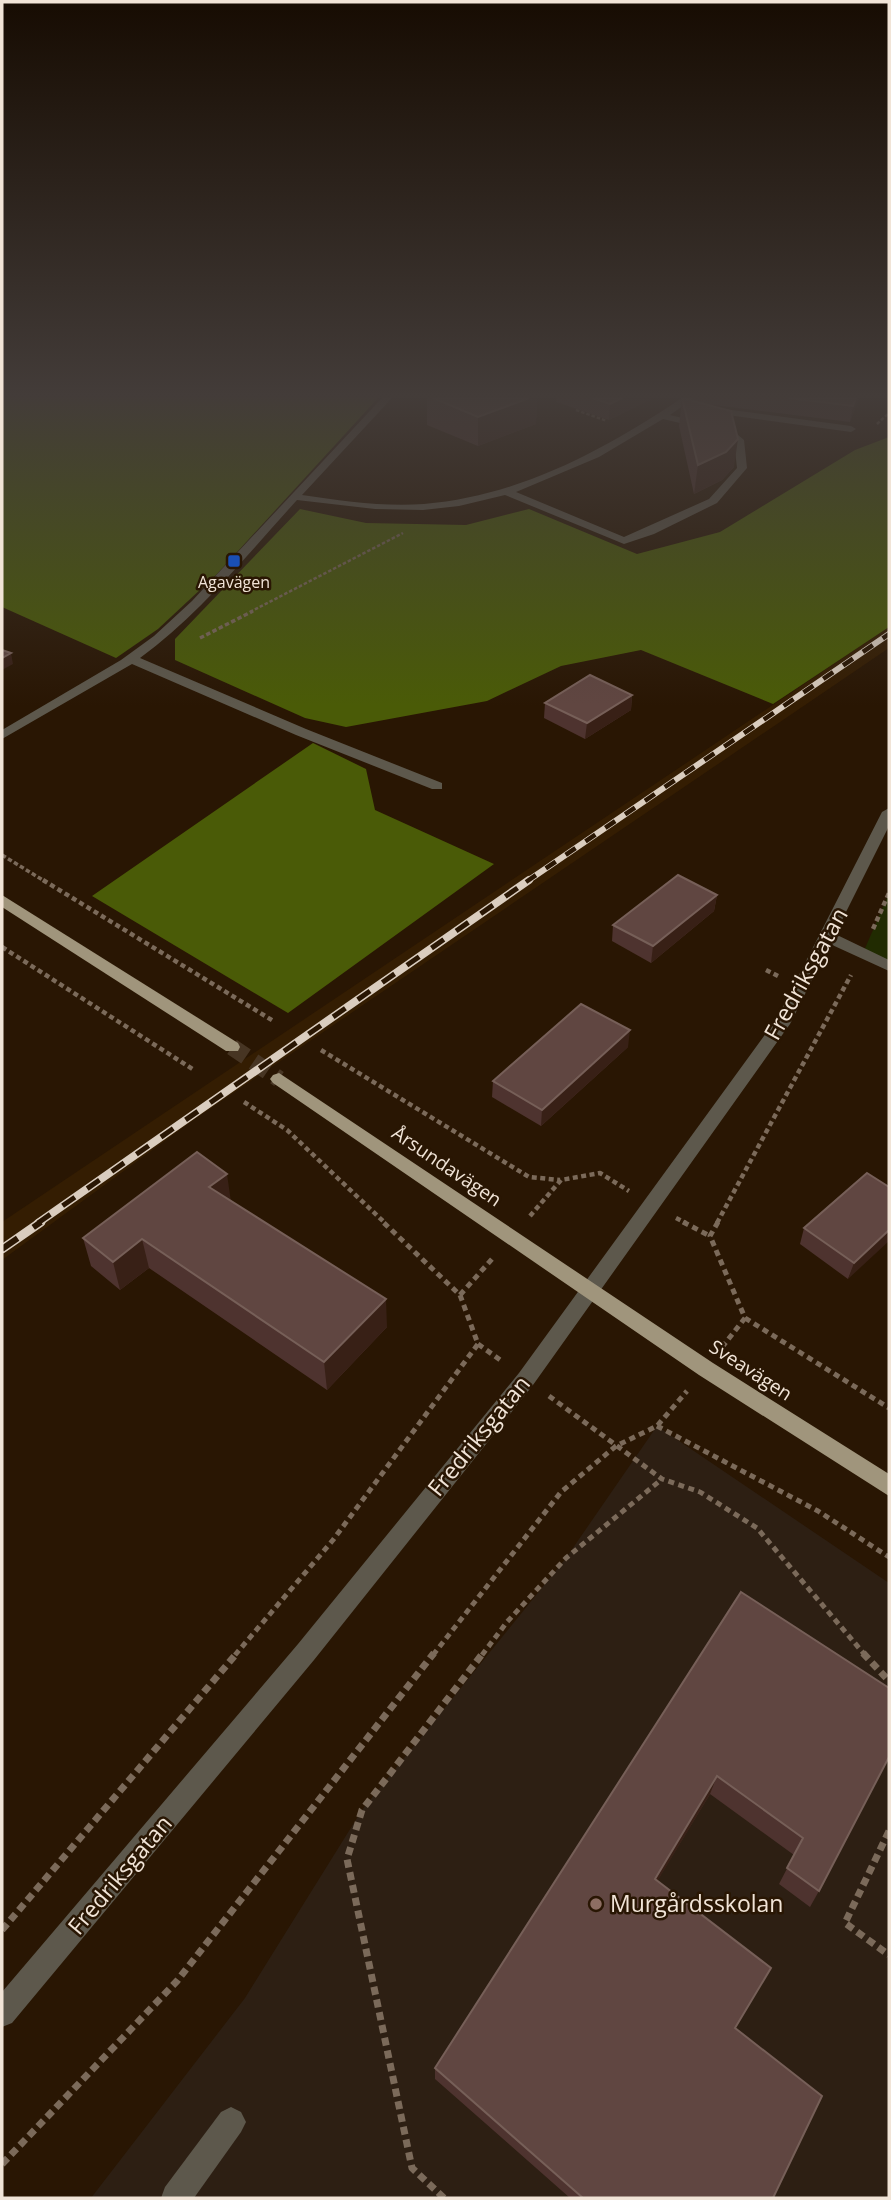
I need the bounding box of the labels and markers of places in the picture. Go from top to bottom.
marker: Agavägen [226,553,242,569]
place label: Agavägen [198,571,270,593]
place label: Murgårdsskolan [610,1887,783,1919]
marker: Murgårdsskolan [588,1896,604,1912]

